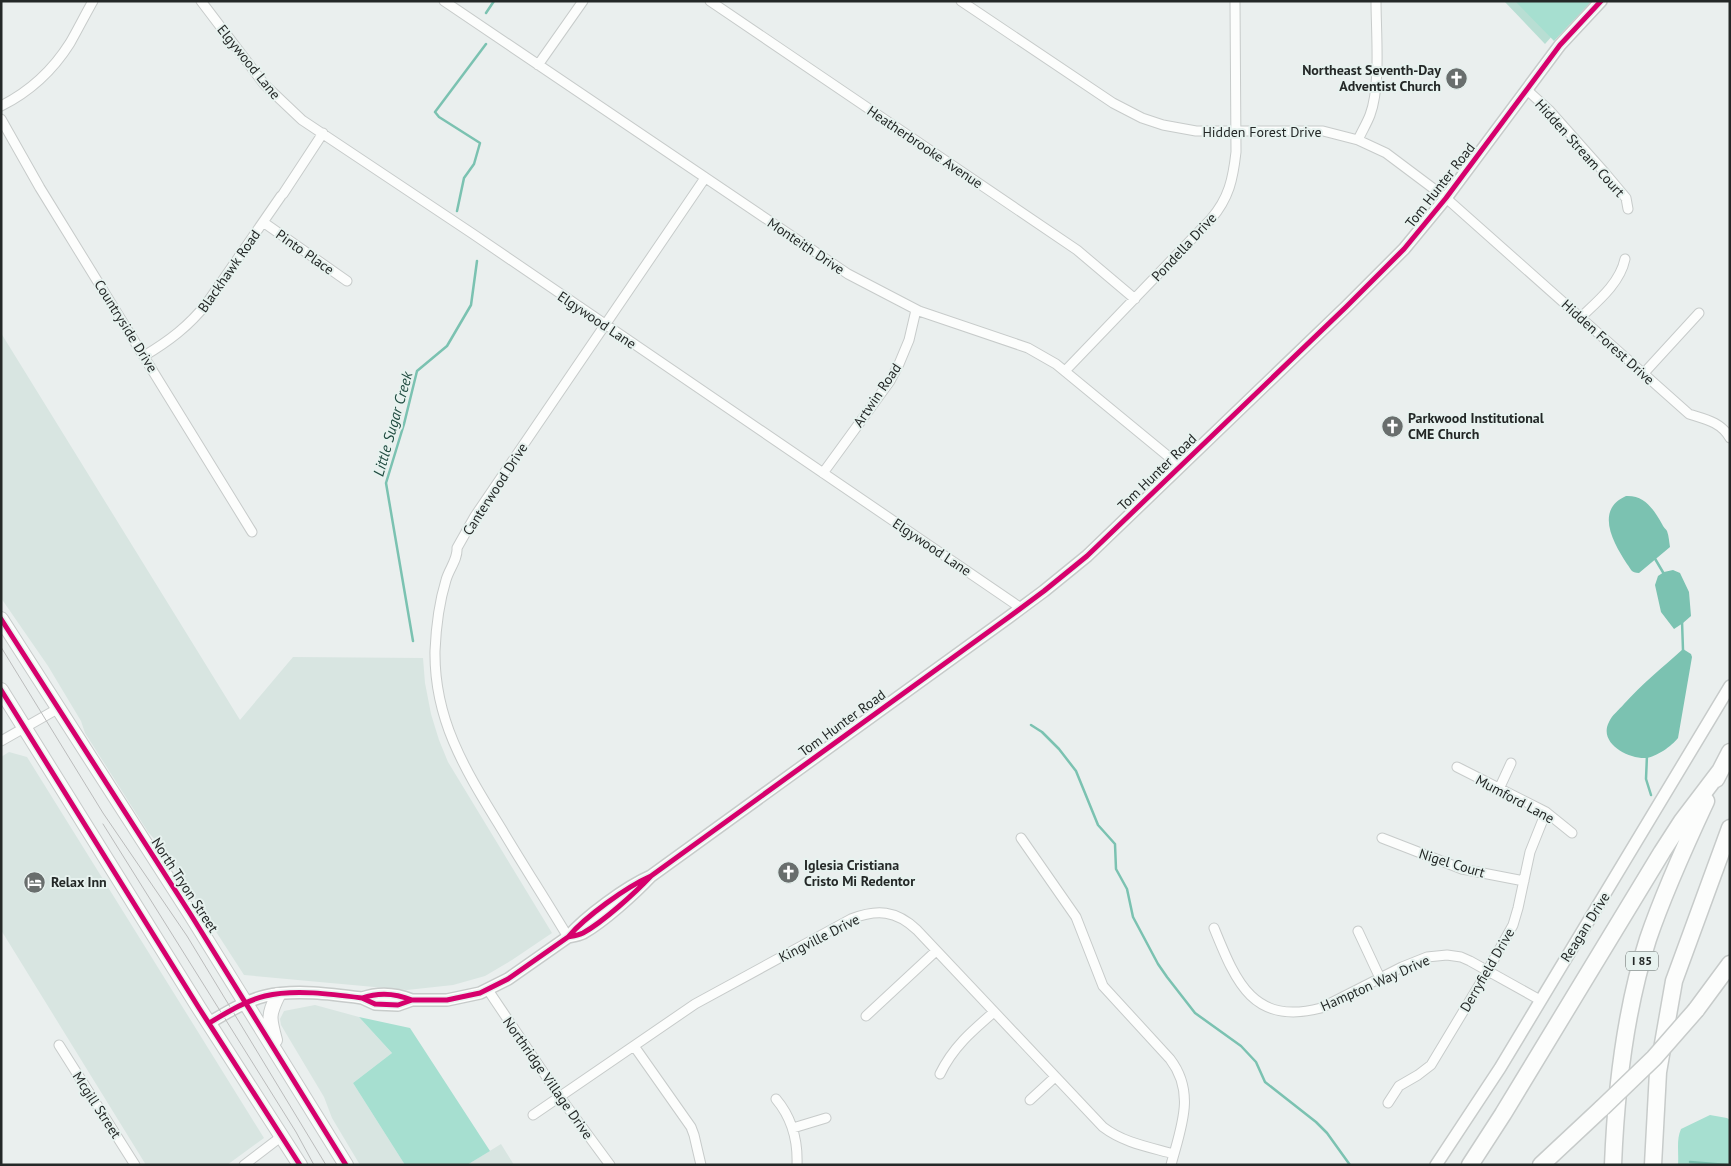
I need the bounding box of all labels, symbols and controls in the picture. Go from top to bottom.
street label: Elgywood Lane [213,21,285,103]
place label: Northeast Seventh-Day Adventist Church [1302,61,1441,95]
church icon: Northeast Seventh-Day Adventist Church [1445,66,1469,90]
street label: Hidden Stream Court [1531,95,1629,201]
street label: Heatherbrooke Avenue [864,102,986,192]
street label: Hidden Forest Drive [1202,123,1322,141]
street label: Tom Hunter Road [1401,139,1479,231]
street label: Pondella Drive [1148,209,1220,285]
street label: Monteith Drive [764,214,848,278]
street label: Pinto Place [272,225,338,279]
street label: Blackhawk Road [194,226,264,316]
street label: Countryside Drive [90,276,162,376]
street label: Elgywood Lane [554,287,640,353]
street label: Hidden Forest Drive [1558,295,1658,389]
street label: Artwin Road [849,360,905,430]
water label: Little Sugar Creek [369,368,417,478]
place label: Parkwood Institutional CME Church [1408,409,1545,443]
church icon: Parkwood Institutional CME Church [1380,414,1404,438]
street label: Tom Hunter Road [1114,430,1200,514]
street label: Canterwood Drive [458,439,532,539]
street label: Elgywood Lane [889,514,975,580]
street label: Tom Hunter Road [795,685,889,761]
street label: Mumford Lane [1473,771,1557,827]
street label: North Tryon Street [148,834,223,936]
street label: Nigel Court [1417,844,1487,882]
place label: Iglesia Cristiana Cristo Mi Redentor [804,856,915,890]
church icon: Iglesia Cristiana Cristo Mi Redentor [776,861,800,885]
hotel icon: Relax Inn [23,870,47,894]
place label: Relax Inn [51,873,107,891]
street label: Reagan Drive [1556,889,1614,965]
street label: Kingville Drive [776,910,862,966]
street label: Derryfield Drive [1456,925,1518,1015]
street label: Hampton Way Drive [1318,951,1432,1015]
road number: I 85 [1626,951,1658,970]
street label: Northridge Village Drive [499,1013,597,1143]
street label: Mcgill Street [69,1068,125,1142]

